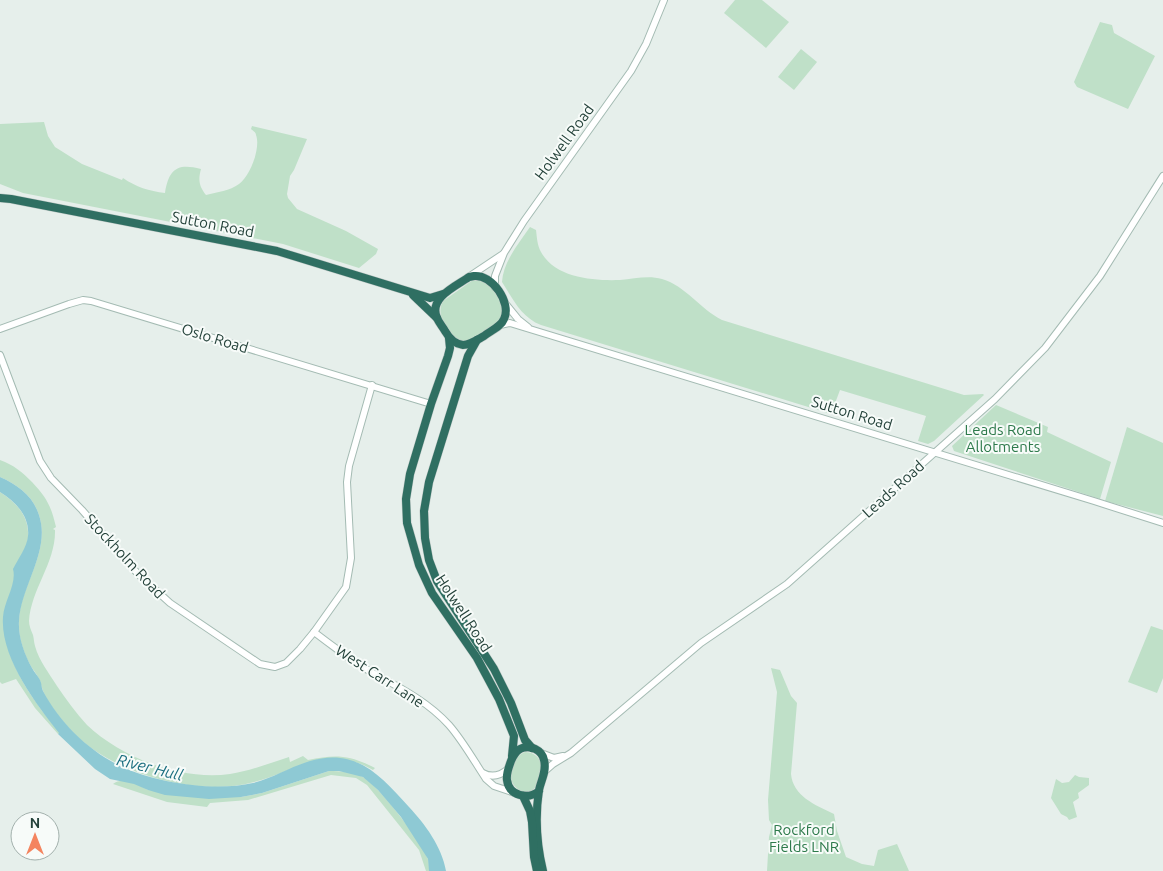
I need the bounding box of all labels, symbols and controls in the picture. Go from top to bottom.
street label: Holwell Road [531,101,597,183]
street label: Sutton Road [170,208,256,240]
street label: Oslo Road [180,320,250,356]
street label: Sutton Road [810,393,894,433]
park label: Leads Road Allotments [965,421,1041,455]
street label: Leads Road [859,457,927,521]
street label: Stockholm Road [82,510,168,602]
street label: Holwell Road [433,571,495,655]
street label: West Carr Lane [333,641,427,711]
water label: River Hull [115,750,185,784]
north arrow [10,811,60,861]
text: N [30,815,40,831]
park label: Rockford Fields LNR [769,821,839,855]

